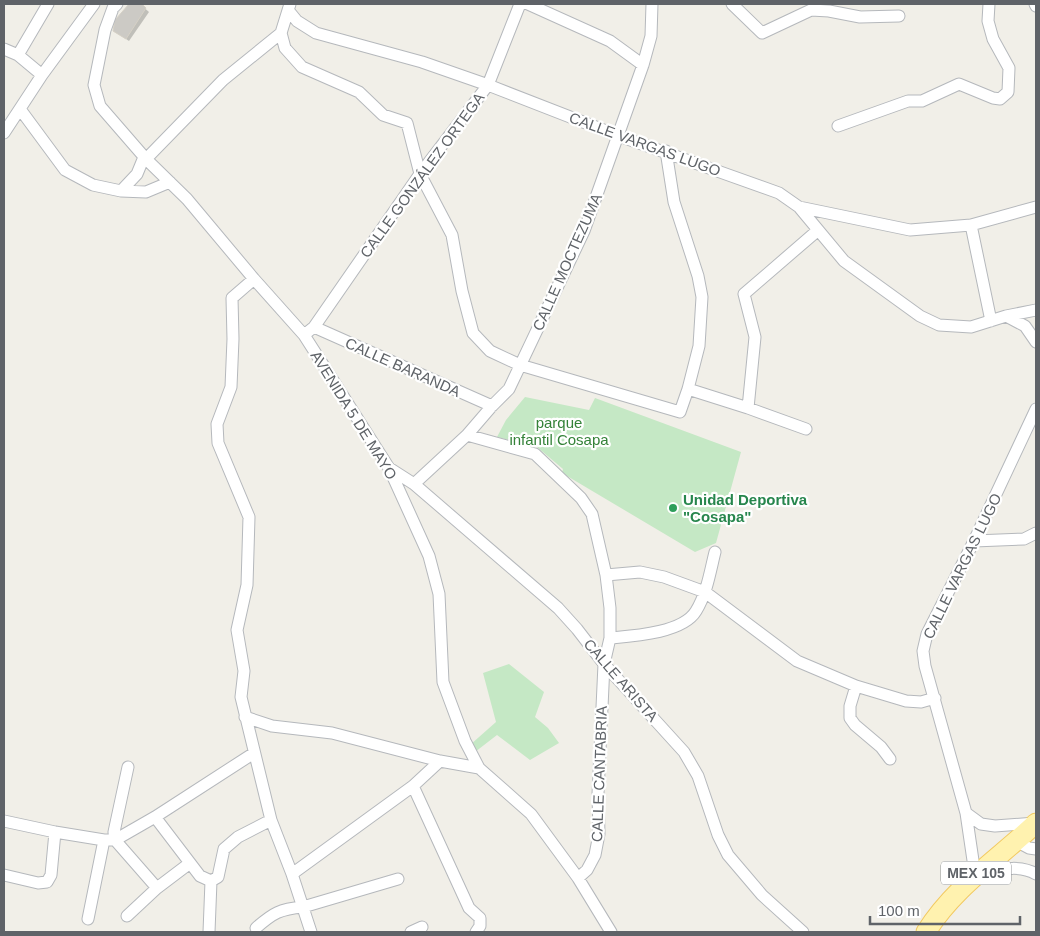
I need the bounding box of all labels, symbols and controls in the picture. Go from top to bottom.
street label: CALLE GONZÁLEZ ORTEGA [356,89,488,261]
street label: CALLE VARGAS LUGO [567,109,723,179]
street label: CALLE MOCTEZUMA [529,191,605,333]
street label: CALLE BARANDA [343,334,463,400]
street label: AVENIDA 5 DE MAYO [307,347,401,483]
park label: parque infantil Cosapa [509,414,609,448]
street label: CALLE VARGAS LUGO [919,490,1005,642]
place label: Unidad Deportiva "Cosapa" [683,491,808,525]
marker: Unidad Deportiva "Cosapa" [667,502,679,514]
street label: CALLE ARISTA [580,635,662,725]
street label: CALLE CANTABRIA [588,706,610,842]
road number: MEX 105 [941,861,1011,884]
scale bar [870,894,1020,926]
text: 100 m [878,902,920,919]

